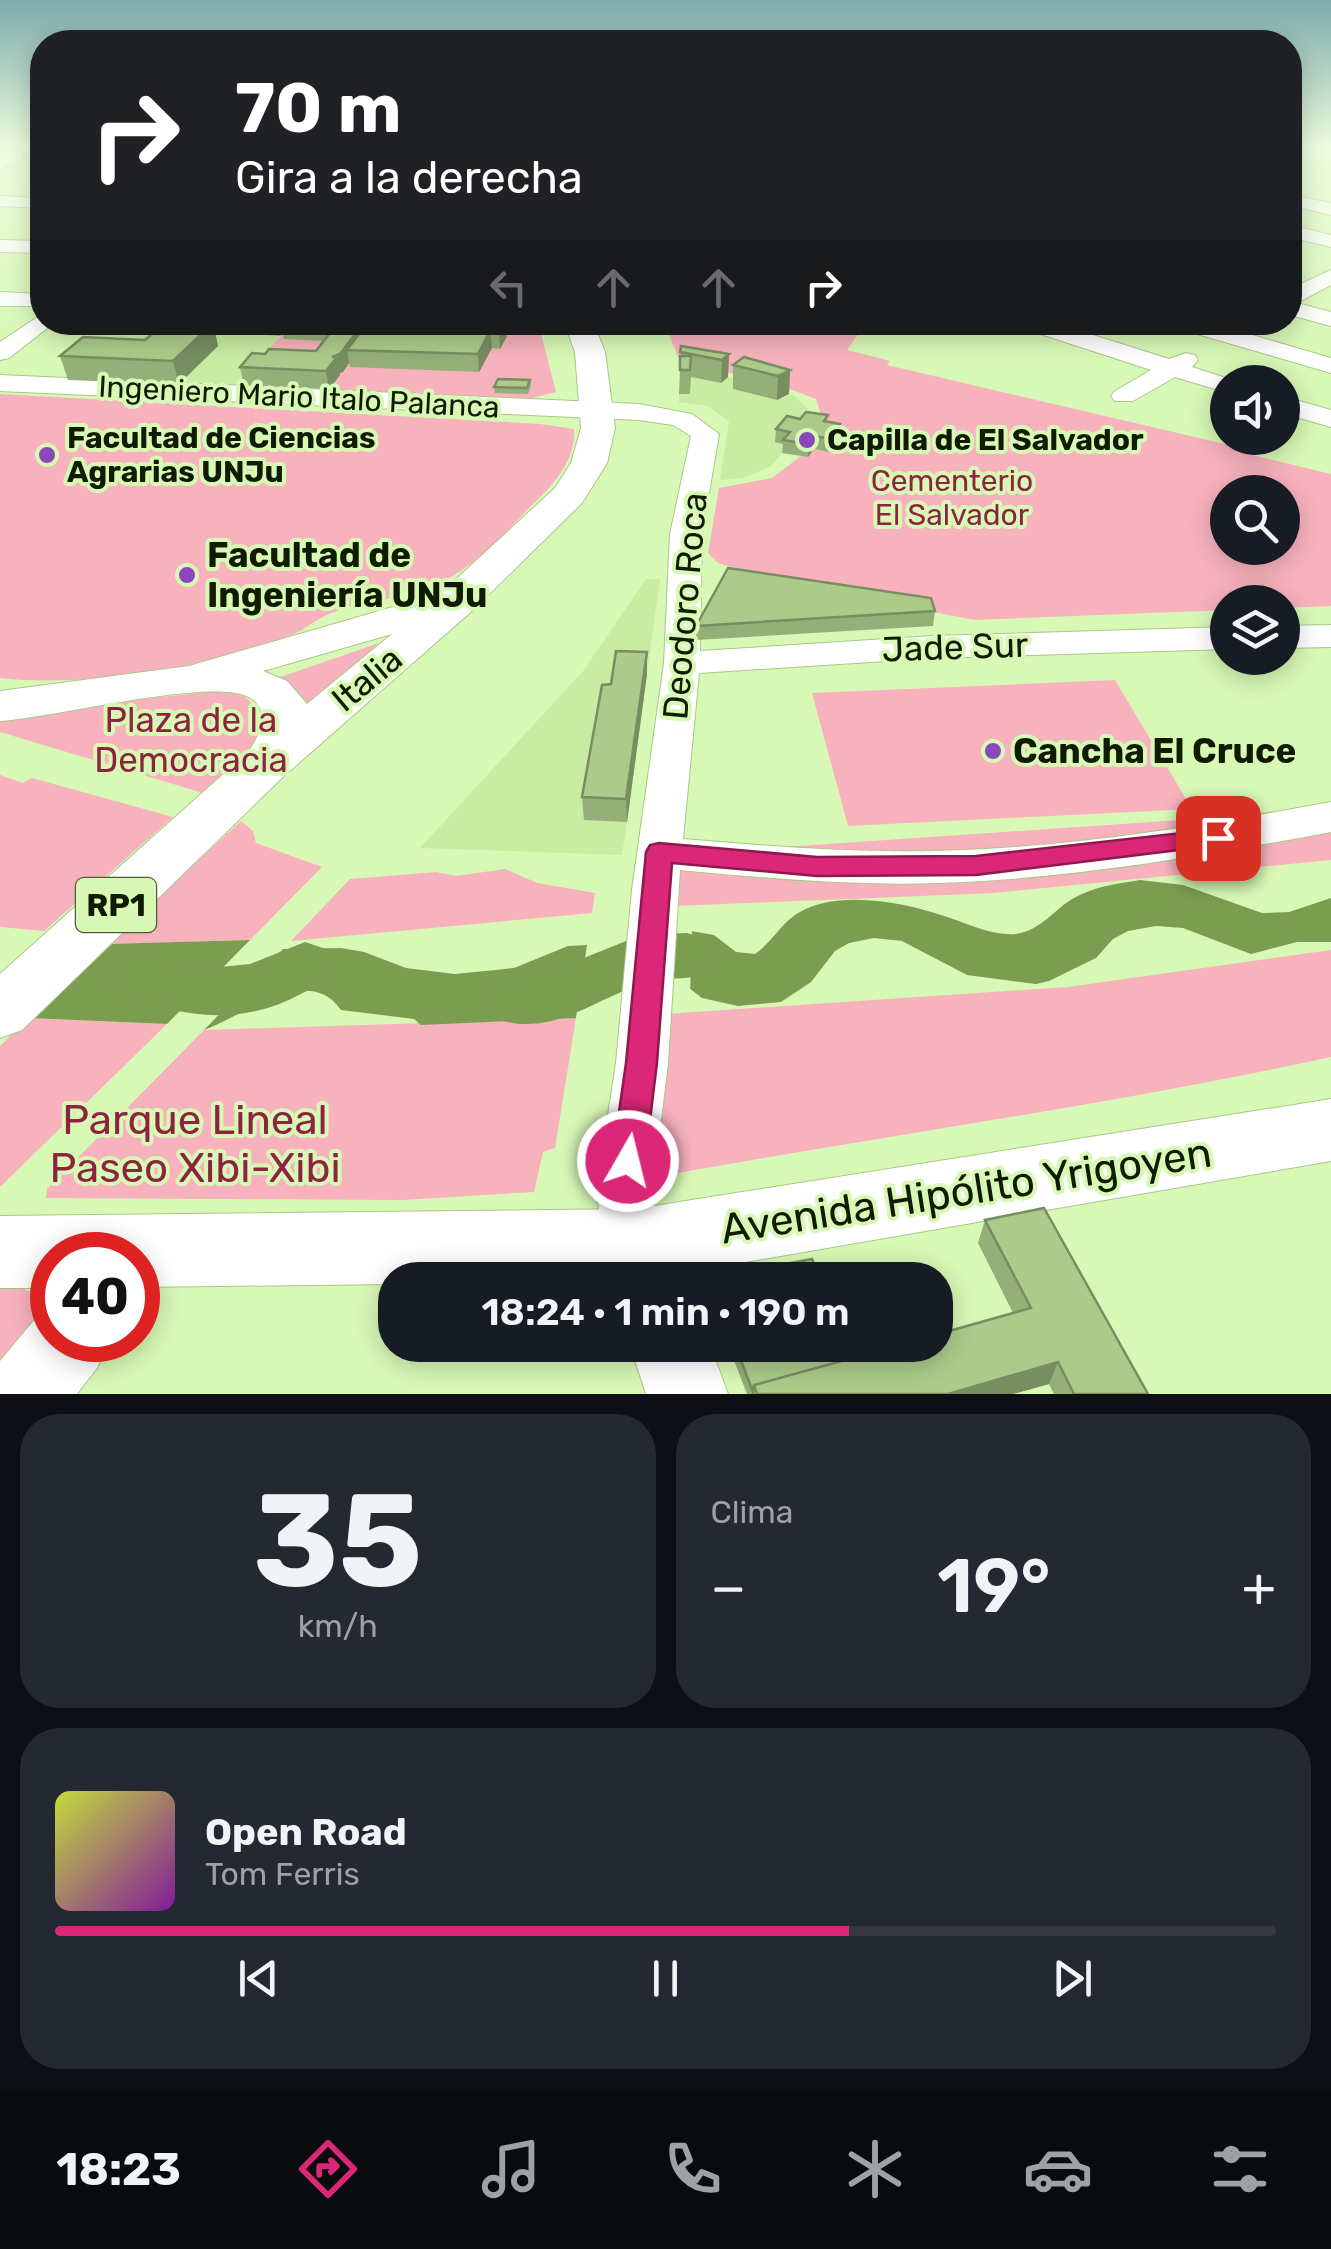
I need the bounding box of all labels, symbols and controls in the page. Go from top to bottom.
text: 70 m [235,67,402,150]
icon: right [70,70,200,200]
text: Gira a la derecha [235,151,583,204]
icon: left [481,260,536,315]
icon: ahead [586,260,641,315]
icon: ahead [691,260,746,315]
icon: right [796,260,851,315]
map controls [1210,365,1300,675]
button: sound [1210,365,1300,455]
street label: Ingeniero Mario Italo Palanca [98,369,500,425]
place label: Facultad de Ciencias Agrarias UNJu [67,420,376,490]
place label: Capilla de El Salvador [827,422,1144,458]
marker: Capilla de El Salvador [796,429,818,451]
marker: Facultad de Ciencias Agrarias UNJu [36,444,58,466]
park label: Cementerio El Salvador [871,463,1033,533]
button: search [1210,475,1300,565]
street label: Deodoro Roca [654,491,716,721]
place label: Facultad de Ingeniería UNJu [207,534,488,616]
marker: Facultad de Ingeniería UNJu [176,564,198,586]
button: layers [1210,585,1300,675]
street label: Jade Sur [881,623,1029,671]
street label: Italia [323,638,411,720]
park label: Plaza de la Democracia [94,699,288,781]
place label: Cancha El Cruce [1013,730,1296,772]
marker: Cancha El Cruce [982,740,1004,762]
pin [1176,796,1261,881]
icon: arrive [1191,811,1246,866]
road number: RP1 [76,878,156,932]
park label: Parque Lineal Paseo Xibi-Xibi [49,1095,341,1193]
position arrow [576,1109,680,1213]
street label: Avenida Hipólito Yrigoyen [717,1127,1215,1255]
speed limit sign: 40 [30,1232,160,1362]
text: 18:24 · 1 min · 190 m [481,1289,850,1335]
text: 35 [253,1464,423,1619]
text: Clima [711,1493,793,1531]
text: 19° [937,1542,1051,1631]
text: − [711,1555,746,1620]
text: + [1242,1555,1276,1620]
text: km/h [298,1607,378,1645]
text: Open Road [205,1809,407,1855]
text: Tom Ferris [205,1855,360,1893]
icon: previous [231,1951,286,2006]
icon: pause [638,1951,693,2006]
icon: next [1045,1951,1100,2006]
icon: directions [293,2134,363,2204]
icon: music [476,2134,546,2204]
icon: phone [658,2134,728,2204]
icon: climate [840,2134,910,2204]
icon: car [1023,2134,1093,2204]
icon: filters [1205,2134,1275,2204]
text: 18:23 [56,2143,181,2196]

